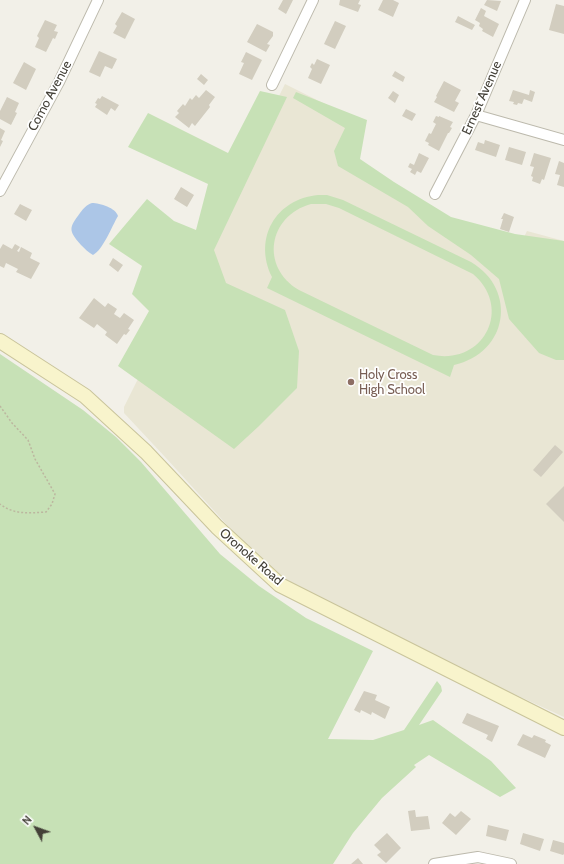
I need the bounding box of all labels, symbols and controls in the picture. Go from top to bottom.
street label: Como Avenue [25,58,75,134]
street label: Ernest Avenue [459,59,505,137]
place label: Holy Cross High School [359,367,425,398]
marker: Holy Cross High School [346,377,356,387]
street label: Oronoke Road [216,525,286,589]
north arrow [16,808,56,848]
text: N [19,813,35,828]

